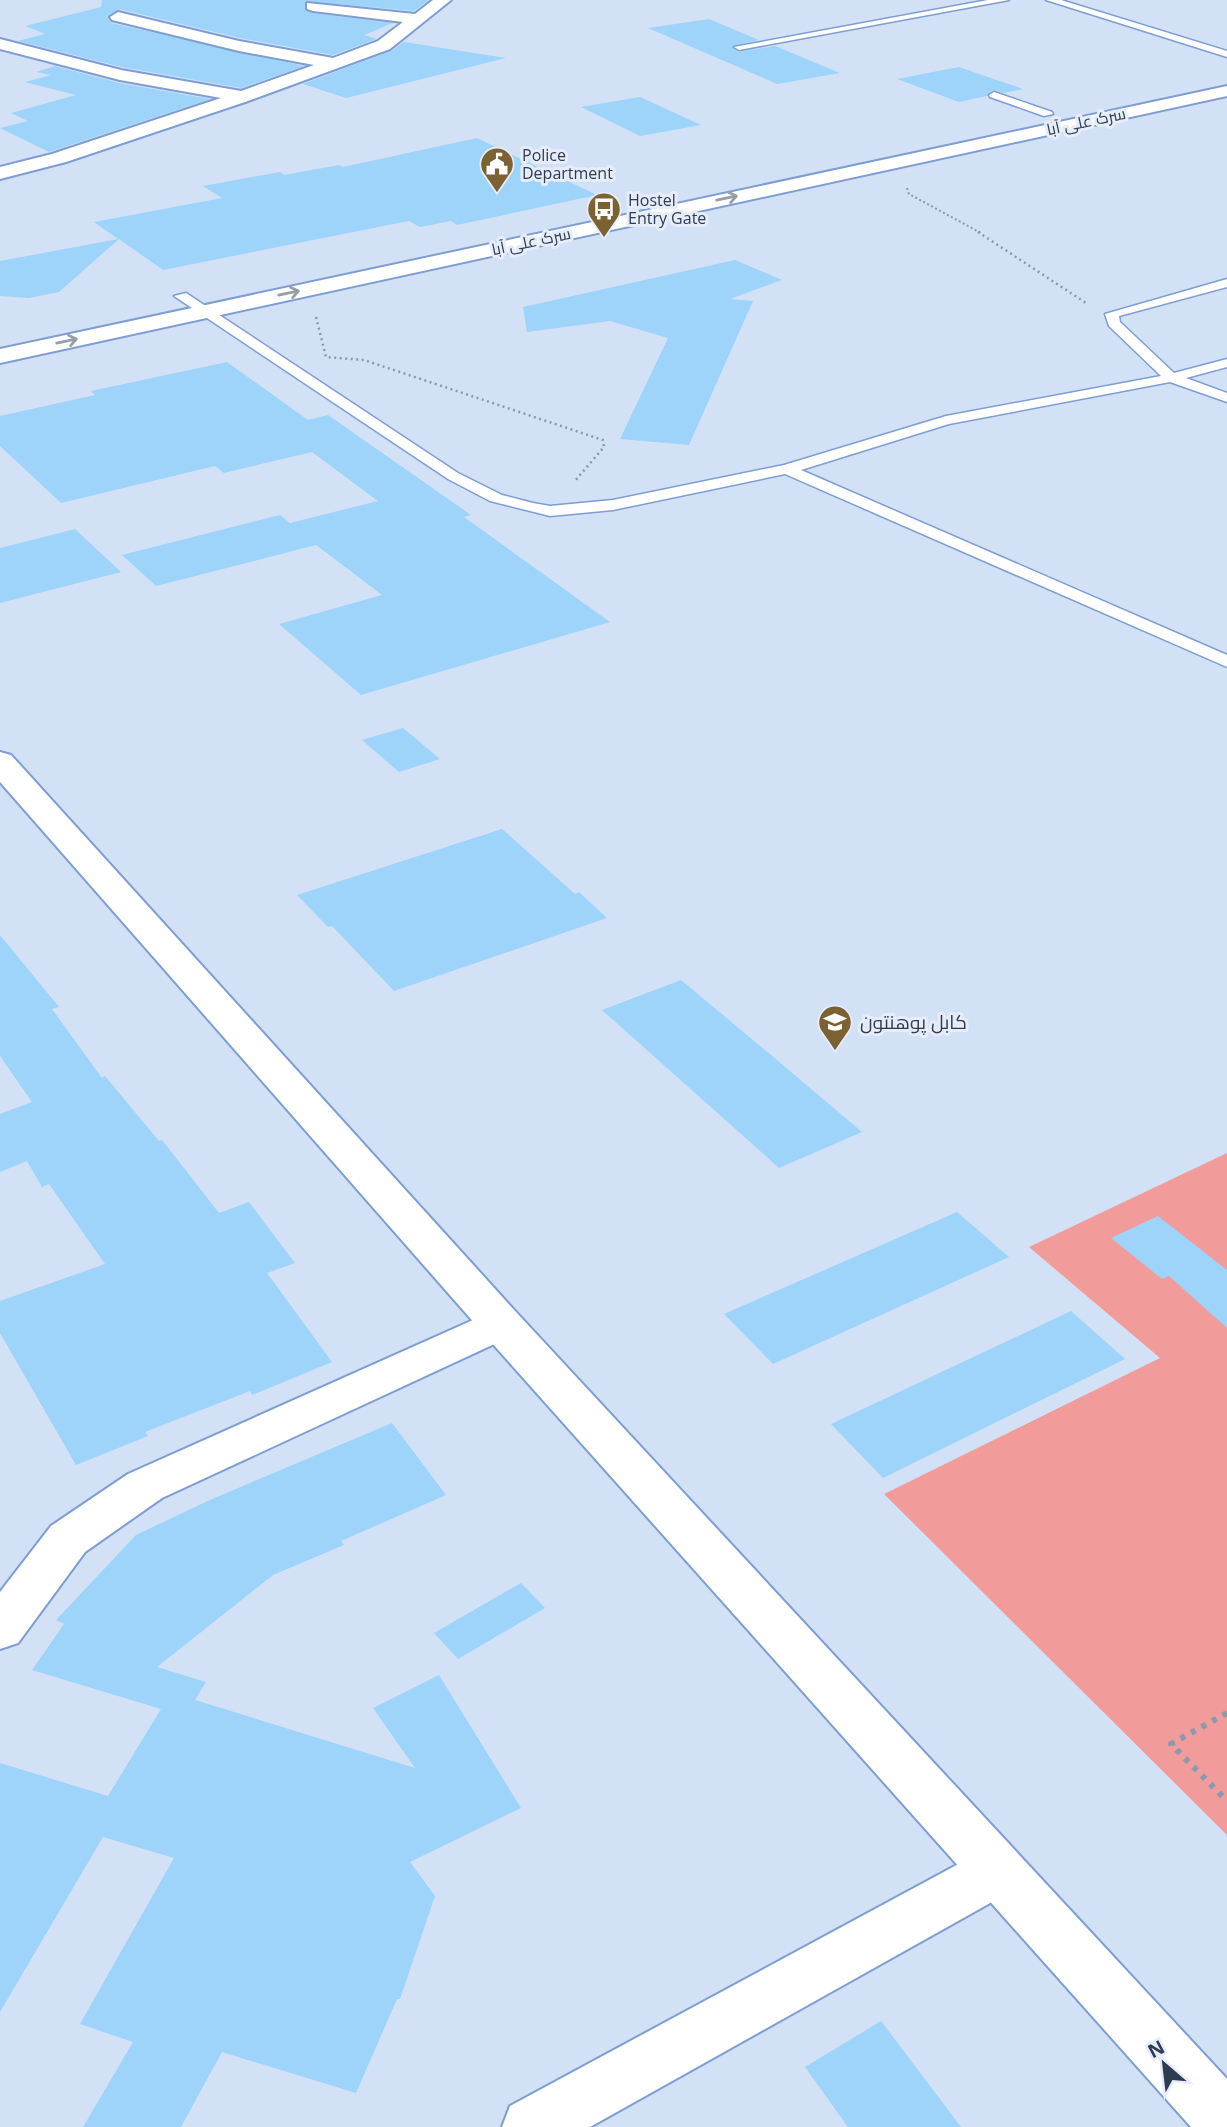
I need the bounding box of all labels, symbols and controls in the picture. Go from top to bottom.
street label: سرک علی آبا [1044,102,1128,140]
place label: Police Department [522,144,613,184]
public building icon: Police Department [478,145,516,194]
place label: Hostel Entry Gate [628,189,706,229]
bus stop icon: Hostel Entry Gate [585,190,623,239]
one-way arrow [715,191,738,205]
street label: سرک علی آبا [489,222,573,260]
one-way arrow [277,285,300,299]
one-way arrow [55,334,78,347]
school or university icon: کابل پوهنتون [816,1003,854,1052]
place label: کابل پوهنتون [860,1009,967,1035]
north arrow [1129,2029,1199,2099]
text: N [1143,2034,1169,2064]

